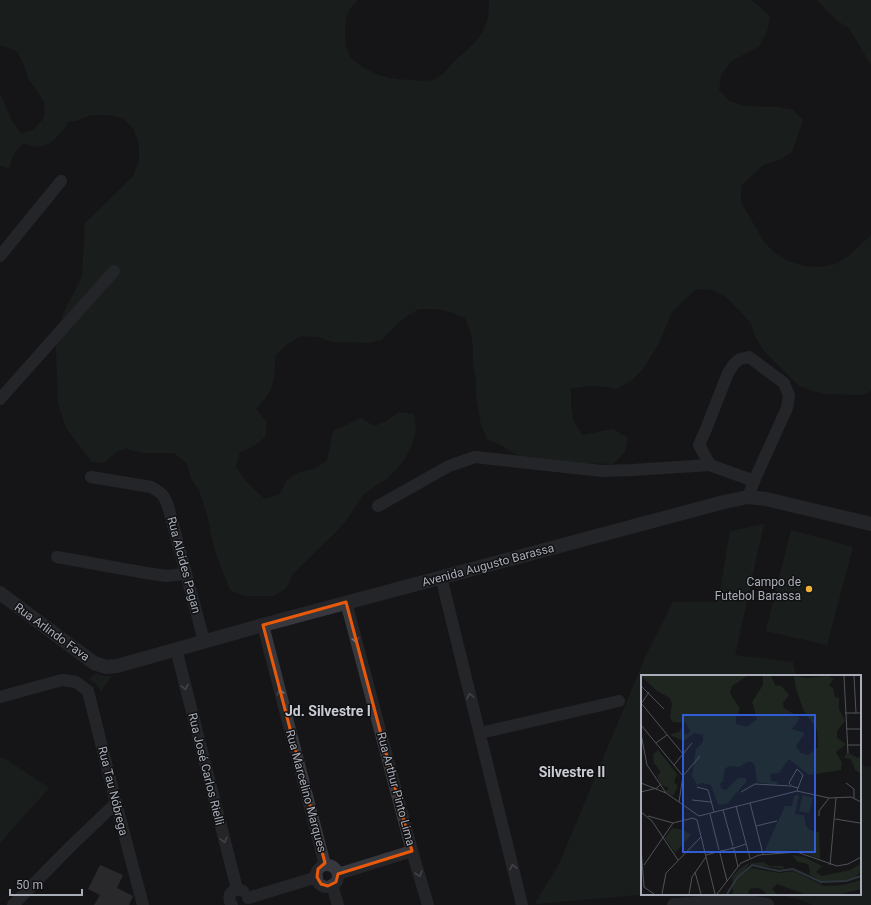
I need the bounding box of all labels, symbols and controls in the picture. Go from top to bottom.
street label: Rua Alcides Pagan [164,515,204,615]
street label: Avenida Augusto Barassa [420,541,556,589]
place label: Campo de Futebol Barassa [715,575,801,603]
marker: Campo de Futebol Barassa [804,584,814,594]
street label: Rua Arlindo Fava [12,600,92,664]
one-way arrow [351,636,360,643]
inset map [641,675,861,895]
one-way arrow [180,683,189,690]
one-way arrow [277,688,285,695]
one-way arrow [467,692,475,699]
district label: Jd. Silvestre I [285,703,371,719]
street label: Rua José Carlos Rielli [185,711,227,827]
street label: Rua Marcelino Marques [283,728,329,854]
street label: Rua Arthur Pinto Lima [374,731,418,847]
street label: Rua Tau Nóbrega [95,745,131,837]
district label: Silvestre II [539,764,605,780]
one-way arrow [219,836,228,843]
one-way arrow [509,864,518,871]
one-way arrow [414,870,423,877]
scale bar [10,871,82,897]
text: 50 m [16,878,43,892]

